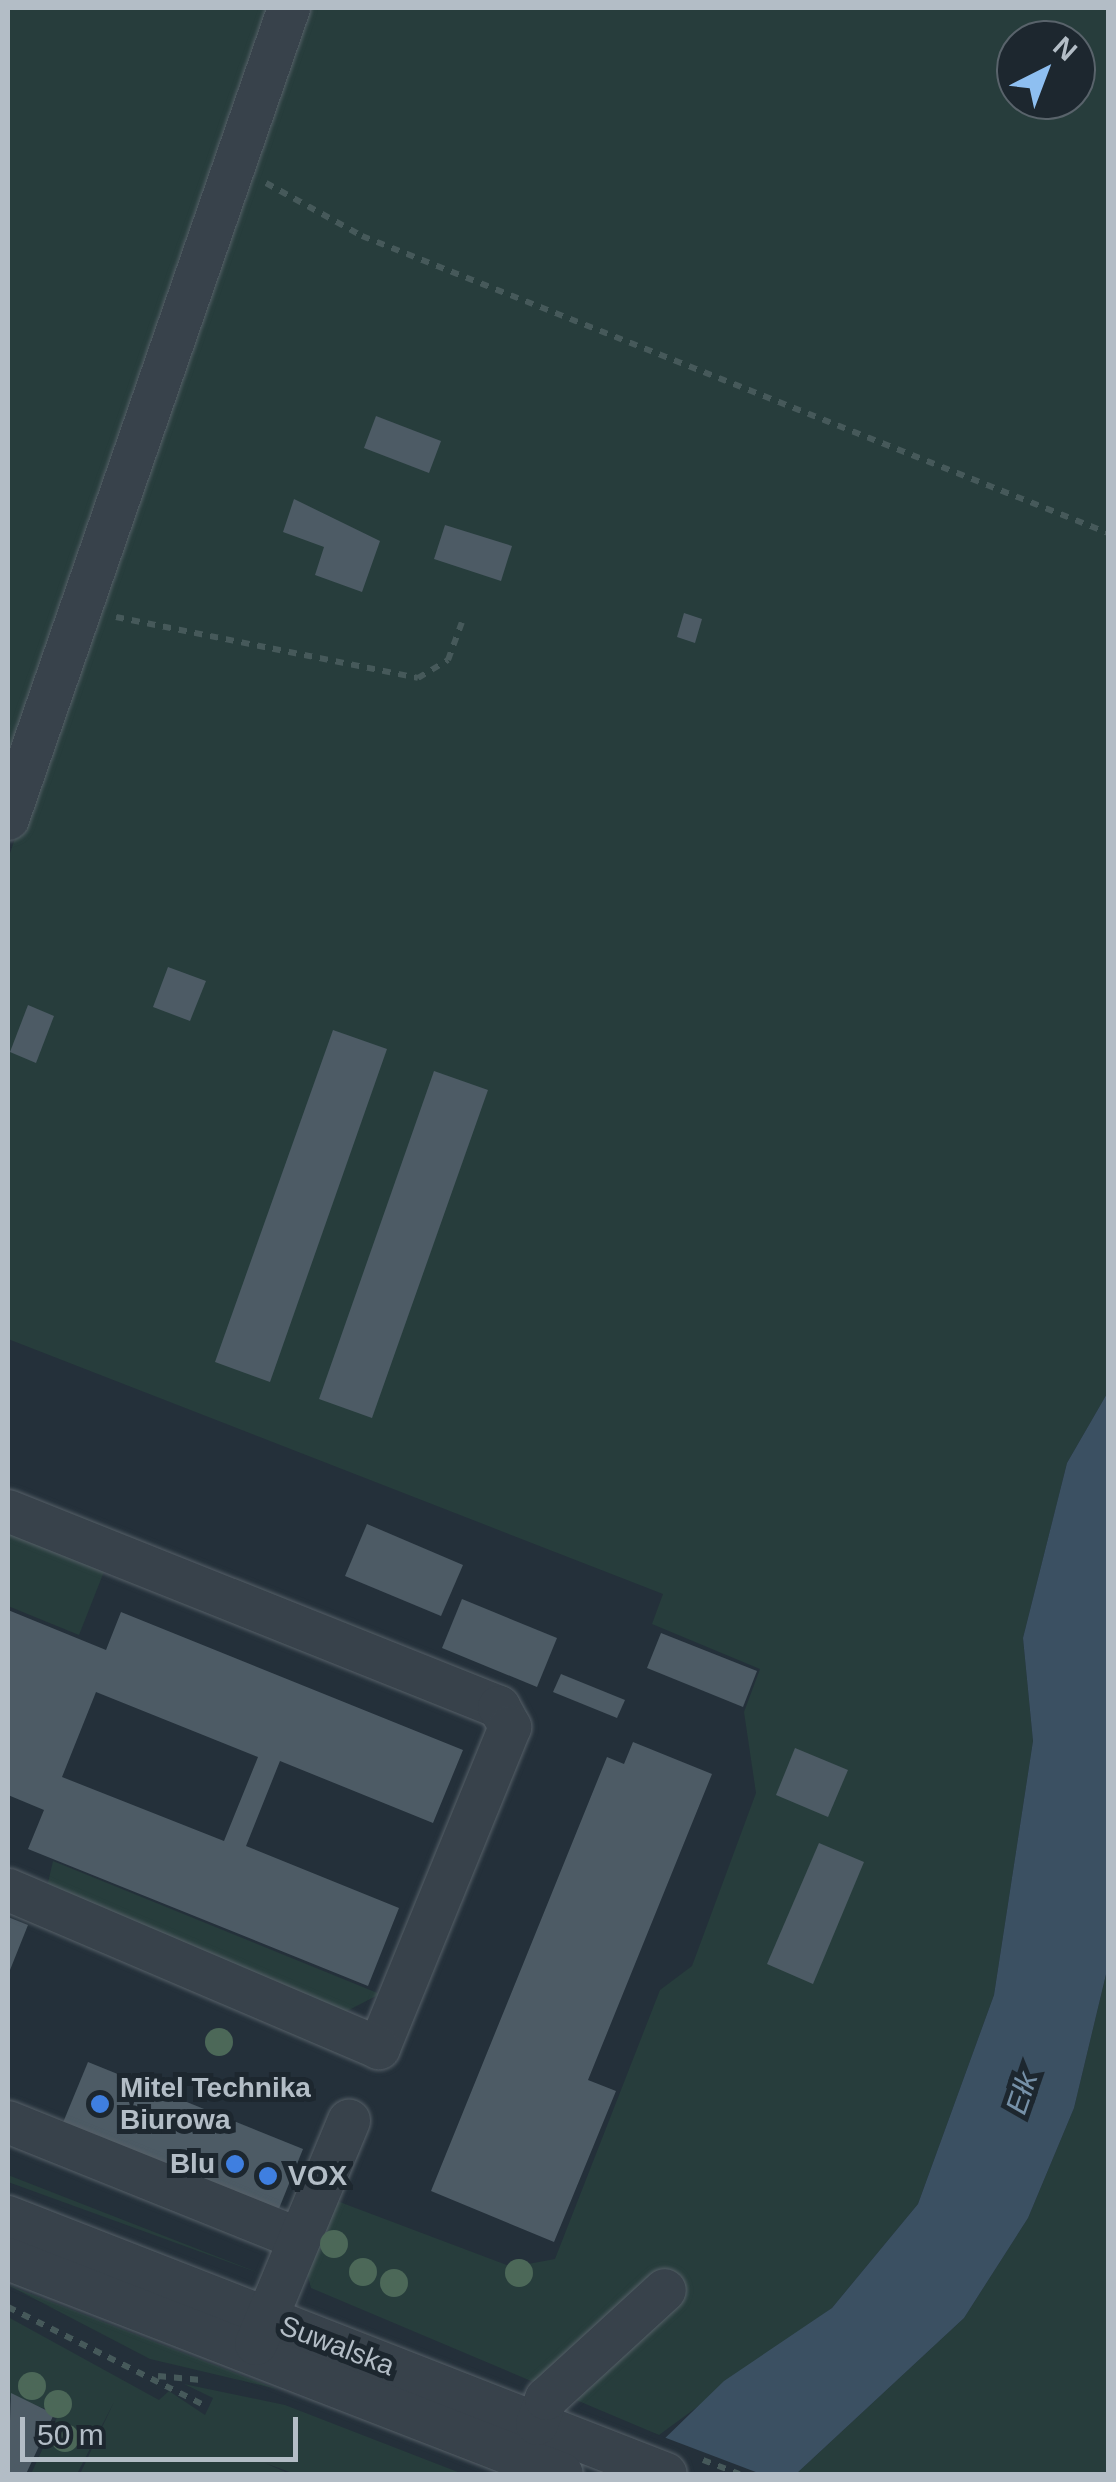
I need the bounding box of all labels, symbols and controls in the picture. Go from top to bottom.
north arrow [996,20,1096,120]
text: N [1047,31,1083,67]
water label: Ełk [998,2067,1046,2119]
place label: Mitel Technika Biurowa [120,2071,311,2137]
marker: Mitel Technika Biurowa [89,2093,111,2115]
place label: Blu [170,2147,215,2181]
marker: Blu [224,2153,246,2175]
place label: VOX [288,2159,347,2193]
marker: VOX [257,2165,279,2187]
street label: Suwalska [275,2309,399,2383]
scale bar [25,2397,302,2459]
text: 50 m [37,2418,104,2451]

